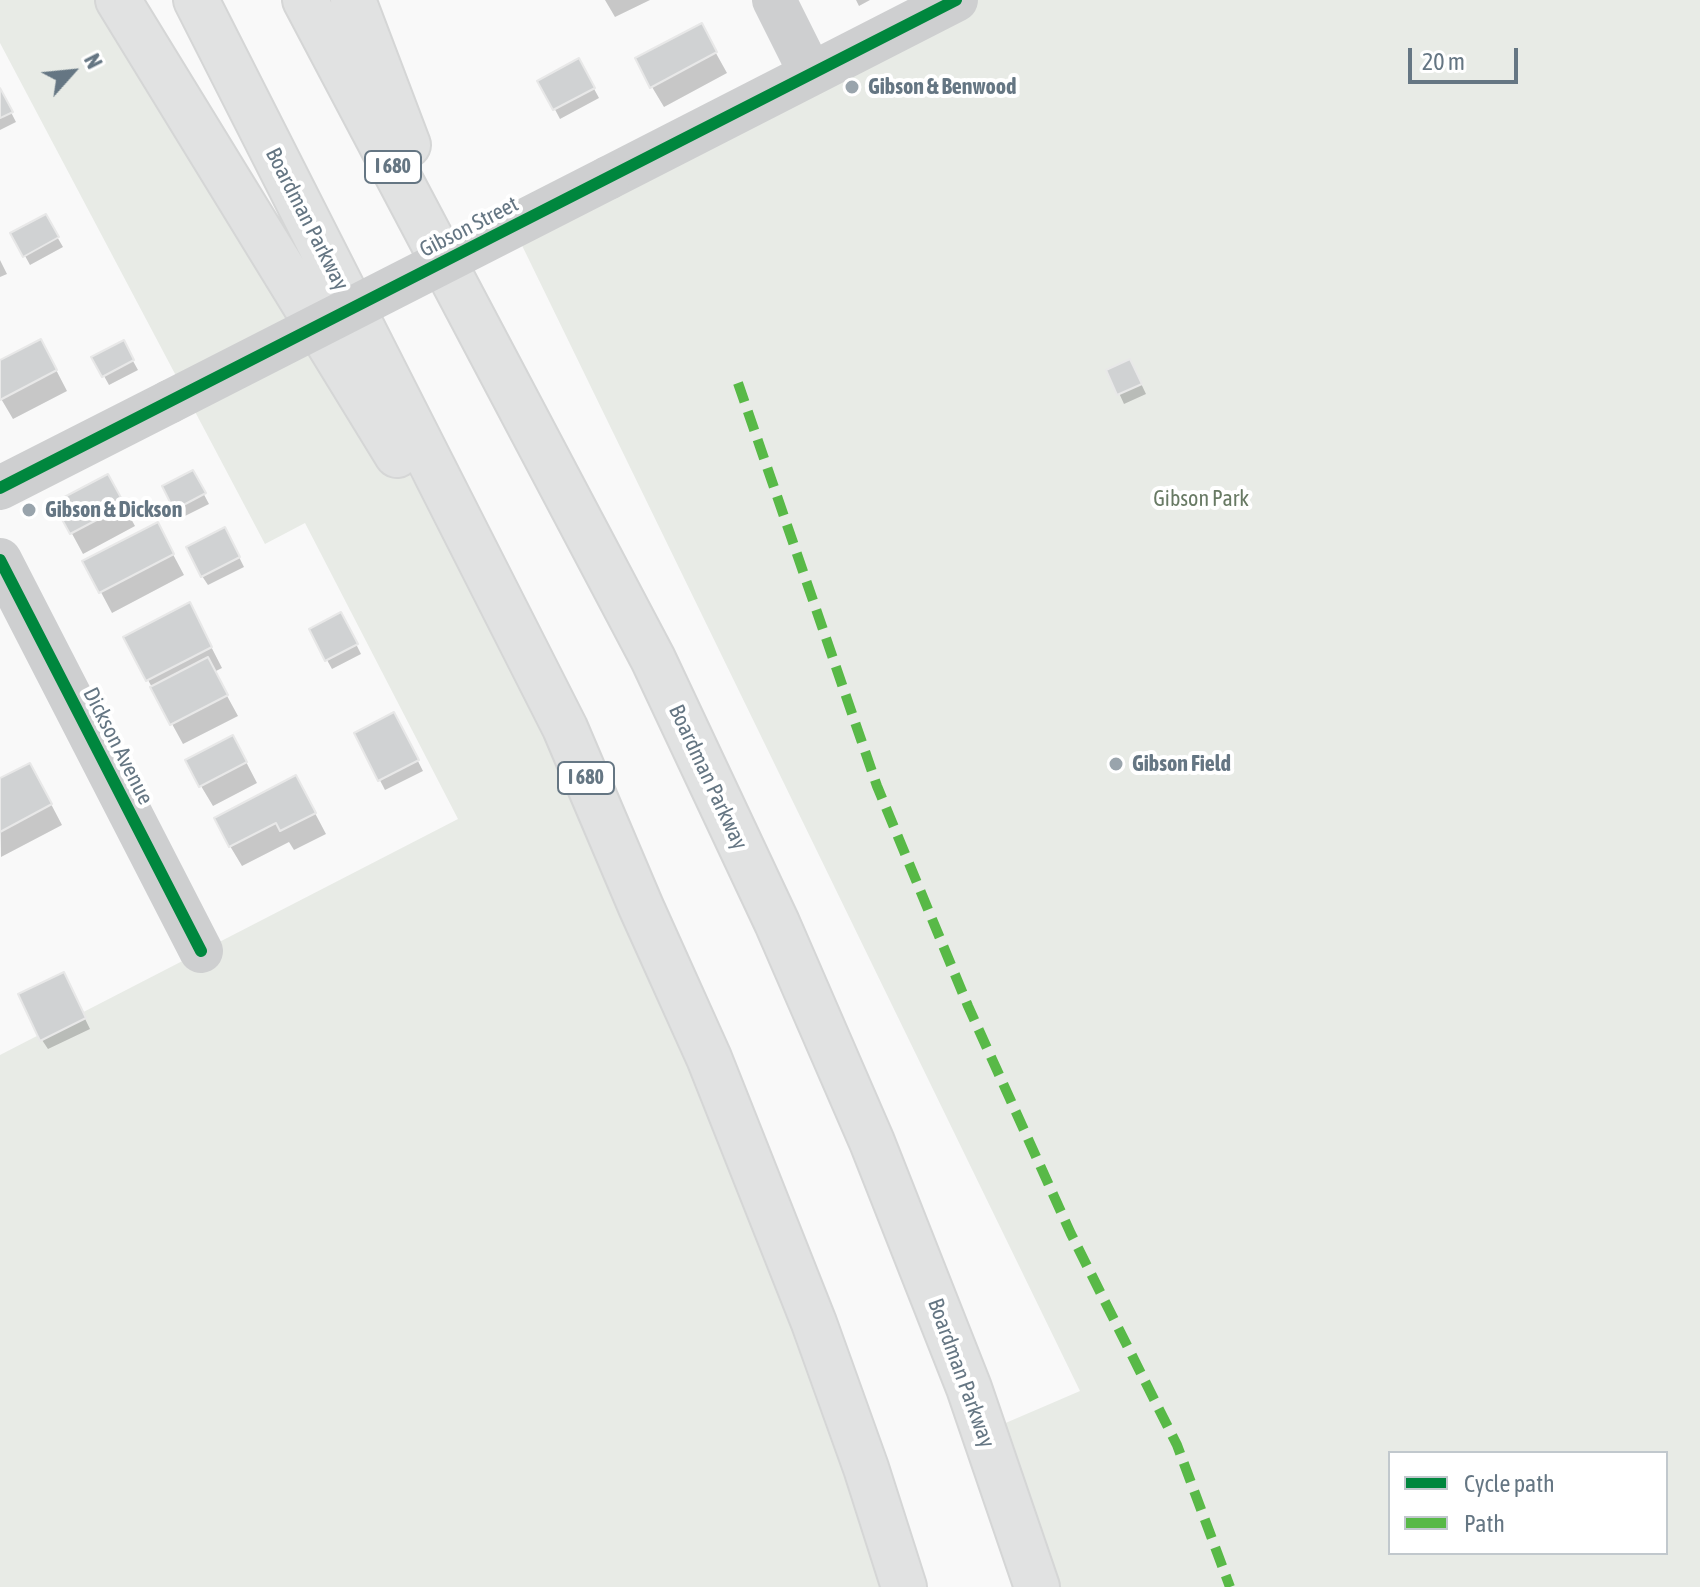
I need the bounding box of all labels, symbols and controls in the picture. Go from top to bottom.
north arrow [32,32,112,112]
scale bar [1412,32,1522,82]
text: 20 m [1422,48,1465,75]
text: N [79,49,108,73]
place label: Gibson & Benwood [868,74,1016,100]
marker: Gibson & Benwood [843,78,861,96]
street label: Boardman Parkway [260,143,354,295]
road number: I 680 [365,151,421,183]
street label: Gibson Street [415,191,523,263]
park label: Gibson Park [1153,486,1249,512]
place label: Gibson & Dickson [45,497,182,523]
marker: Gibson & Dickson [20,501,38,519]
street label: Dickson Avenue [77,683,159,809]
street label: Boardman Parkway [663,700,753,854]
place label: Gibson Field [1132,751,1231,777]
marker: Gibson Field [1107,755,1125,773]
road number: I 680 [558,762,614,794]
street label: Boardman Parkway [922,1295,1000,1451]
legend [1388,1451,1668,1555]
text: Cycle path [1464,1470,1555,1497]
text: Path [1464,1510,1505,1537]

